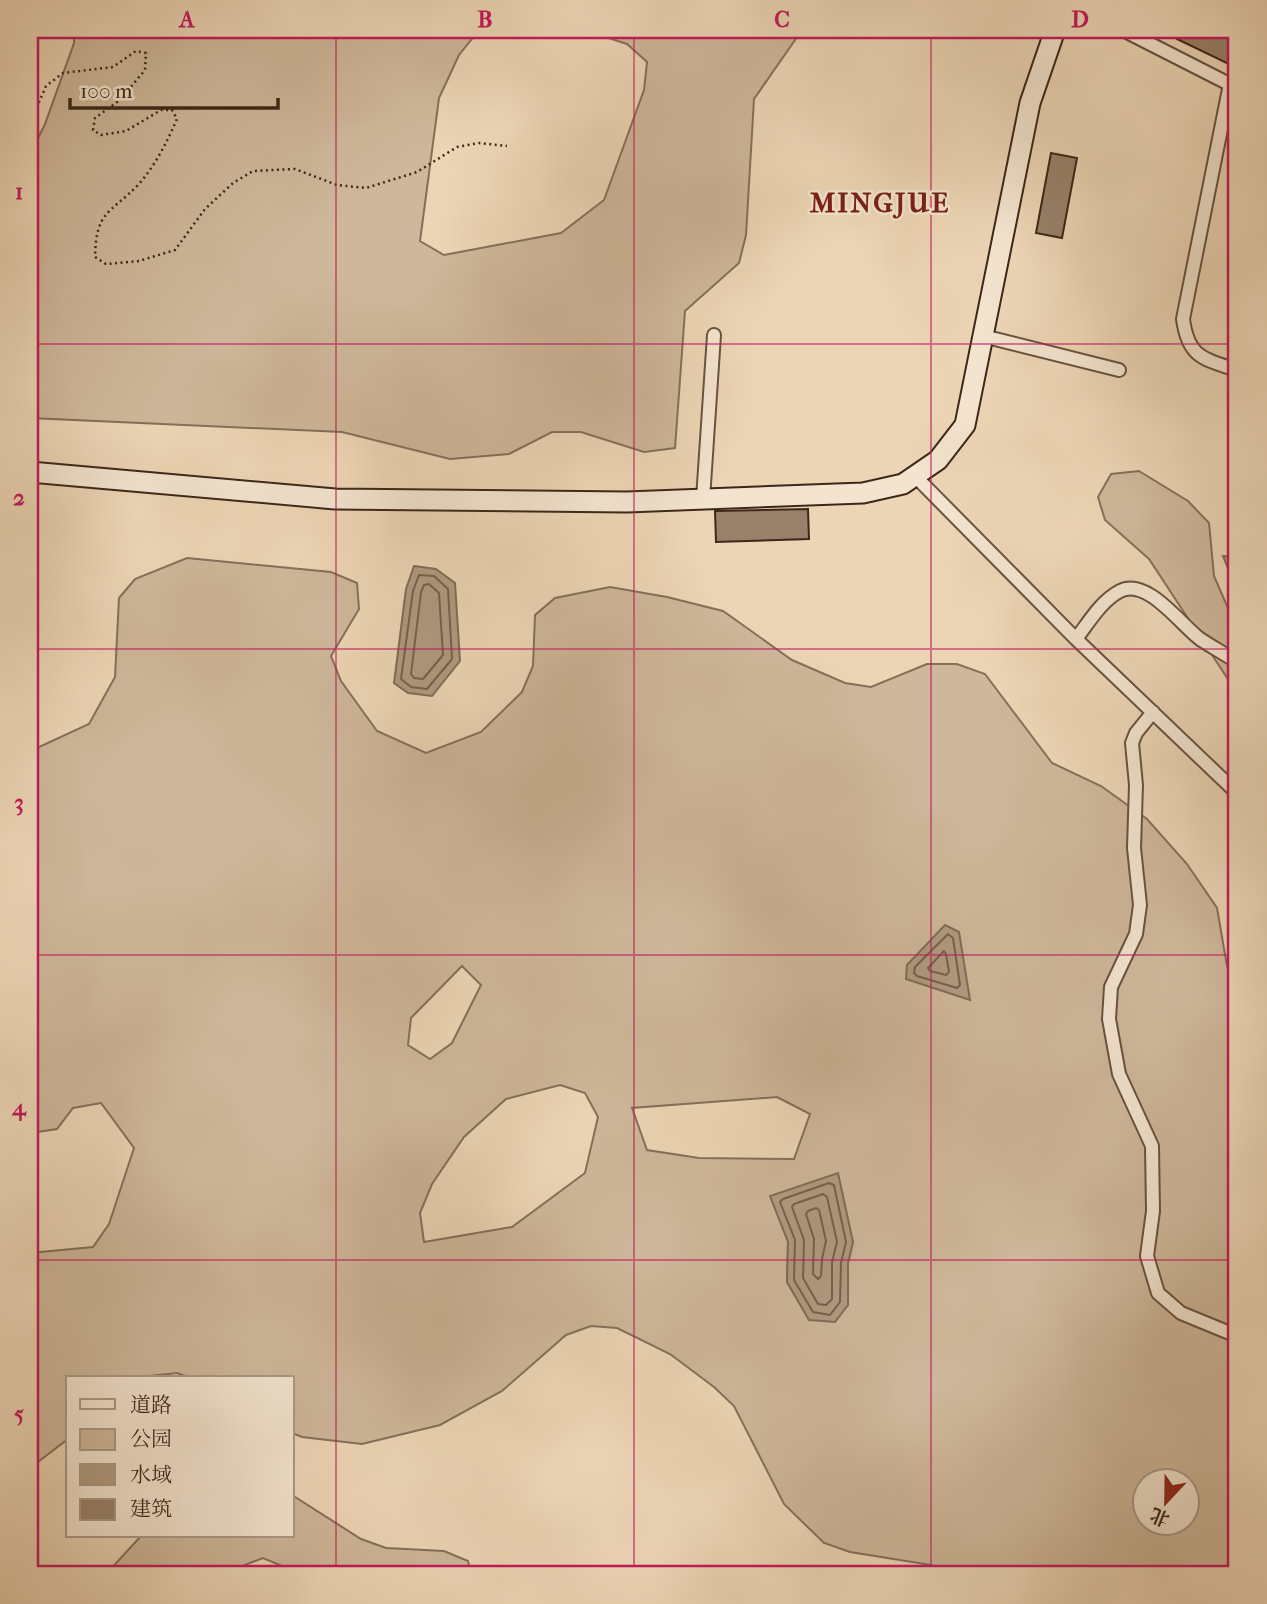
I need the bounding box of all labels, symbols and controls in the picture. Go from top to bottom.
text: A [178,6,196,33]
text: B [478,6,493,33]
text: C [774,6,790,33]
text: D [1071,6,1089,33]
scale bar [70,66,278,110]
text: 100 m [80,79,133,103]
text: 1 [15,178,23,205]
district label: MINGJUE [810,186,950,219]
text: 2 [13,484,25,511]
text: 3 [14,789,24,816]
text: 4 [11,1094,27,1121]
legend [66,1376,294,1538]
text: 道路 [130,1393,172,1417]
text: 5 [14,1400,24,1427]
text: 公园 [130,1427,172,1451]
text: 水域 [130,1463,172,1487]
north arrow [1130,1468,1200,1538]
text: 建筑 [130,1497,172,1521]
text: 北 [1147,1503,1173,1531]

